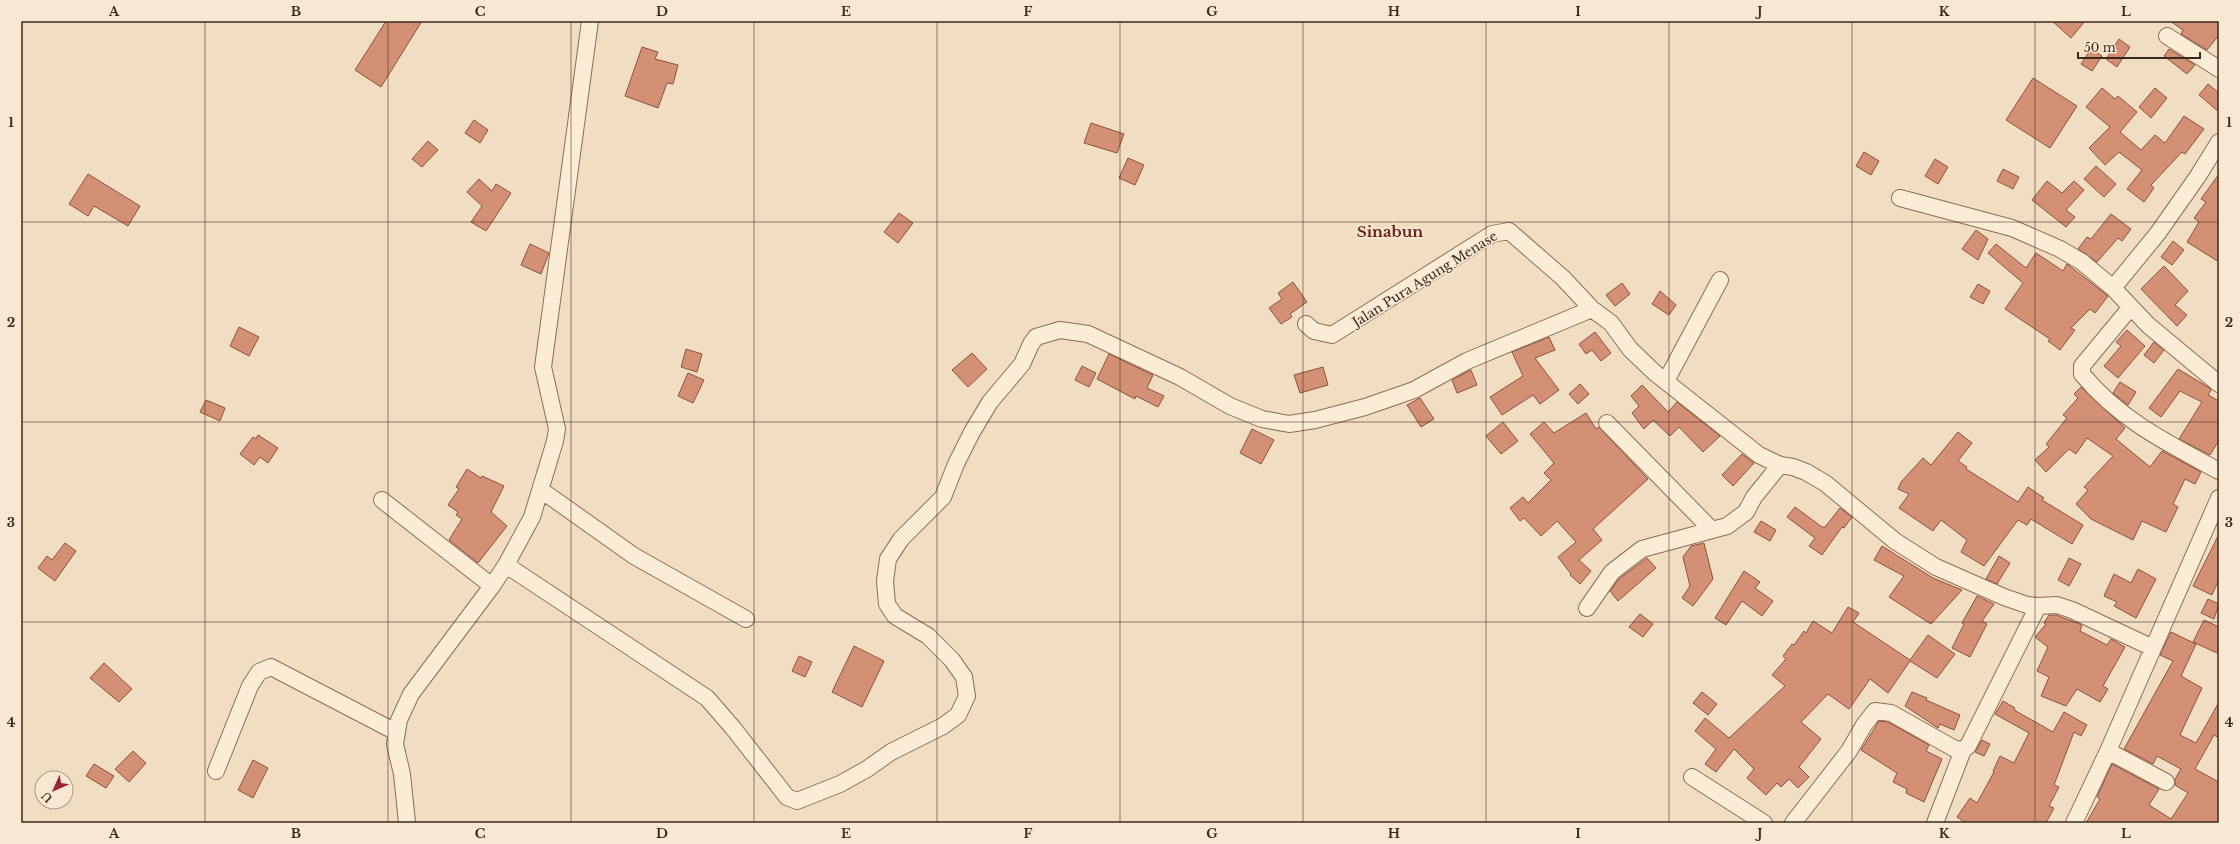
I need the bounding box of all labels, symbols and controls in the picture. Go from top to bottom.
text: A [108,3,120,20]
text: B [291,3,301,20]
text: C [475,3,486,20]
text: D [656,3,668,20]
text: E [841,3,851,20]
text: F [1024,3,1033,20]
text: G [1206,3,1218,20]
text: H [1388,3,1400,20]
text: I [1575,3,1581,20]
text: J [1754,3,1763,20]
text: K [1939,3,1950,20]
text: L [2121,3,2131,20]
scale bar [2078,34,2200,60]
text: 50 m [2084,40,2116,55]
text: 1 [8,114,14,131]
text: 1 [2226,114,2232,131]
district label: Sinabun [1357,222,1423,241]
street label: Jalan Pura Agung Menase [1348,227,1501,332]
text: 2 [7,314,15,331]
text: 2 [2225,314,2233,331]
text: 3 [7,514,15,531]
text: 3 [2225,514,2233,531]
text: 4 [7,714,16,731]
text: 4 [2225,714,2234,731]
north arrow [34,770,74,810]
text: U [38,788,55,805]
text: A [108,825,120,842]
text: B [291,825,301,842]
text: C [475,825,486,842]
text: D [656,825,668,842]
text: E [841,825,851,842]
text: F [1024,825,1033,842]
text: G [1206,825,1218,842]
text: H [1388,825,1400,842]
text: I [1575,825,1581,842]
text: J [1754,825,1763,842]
text: K [1939,825,1950,842]
text: L [2121,825,2131,842]

